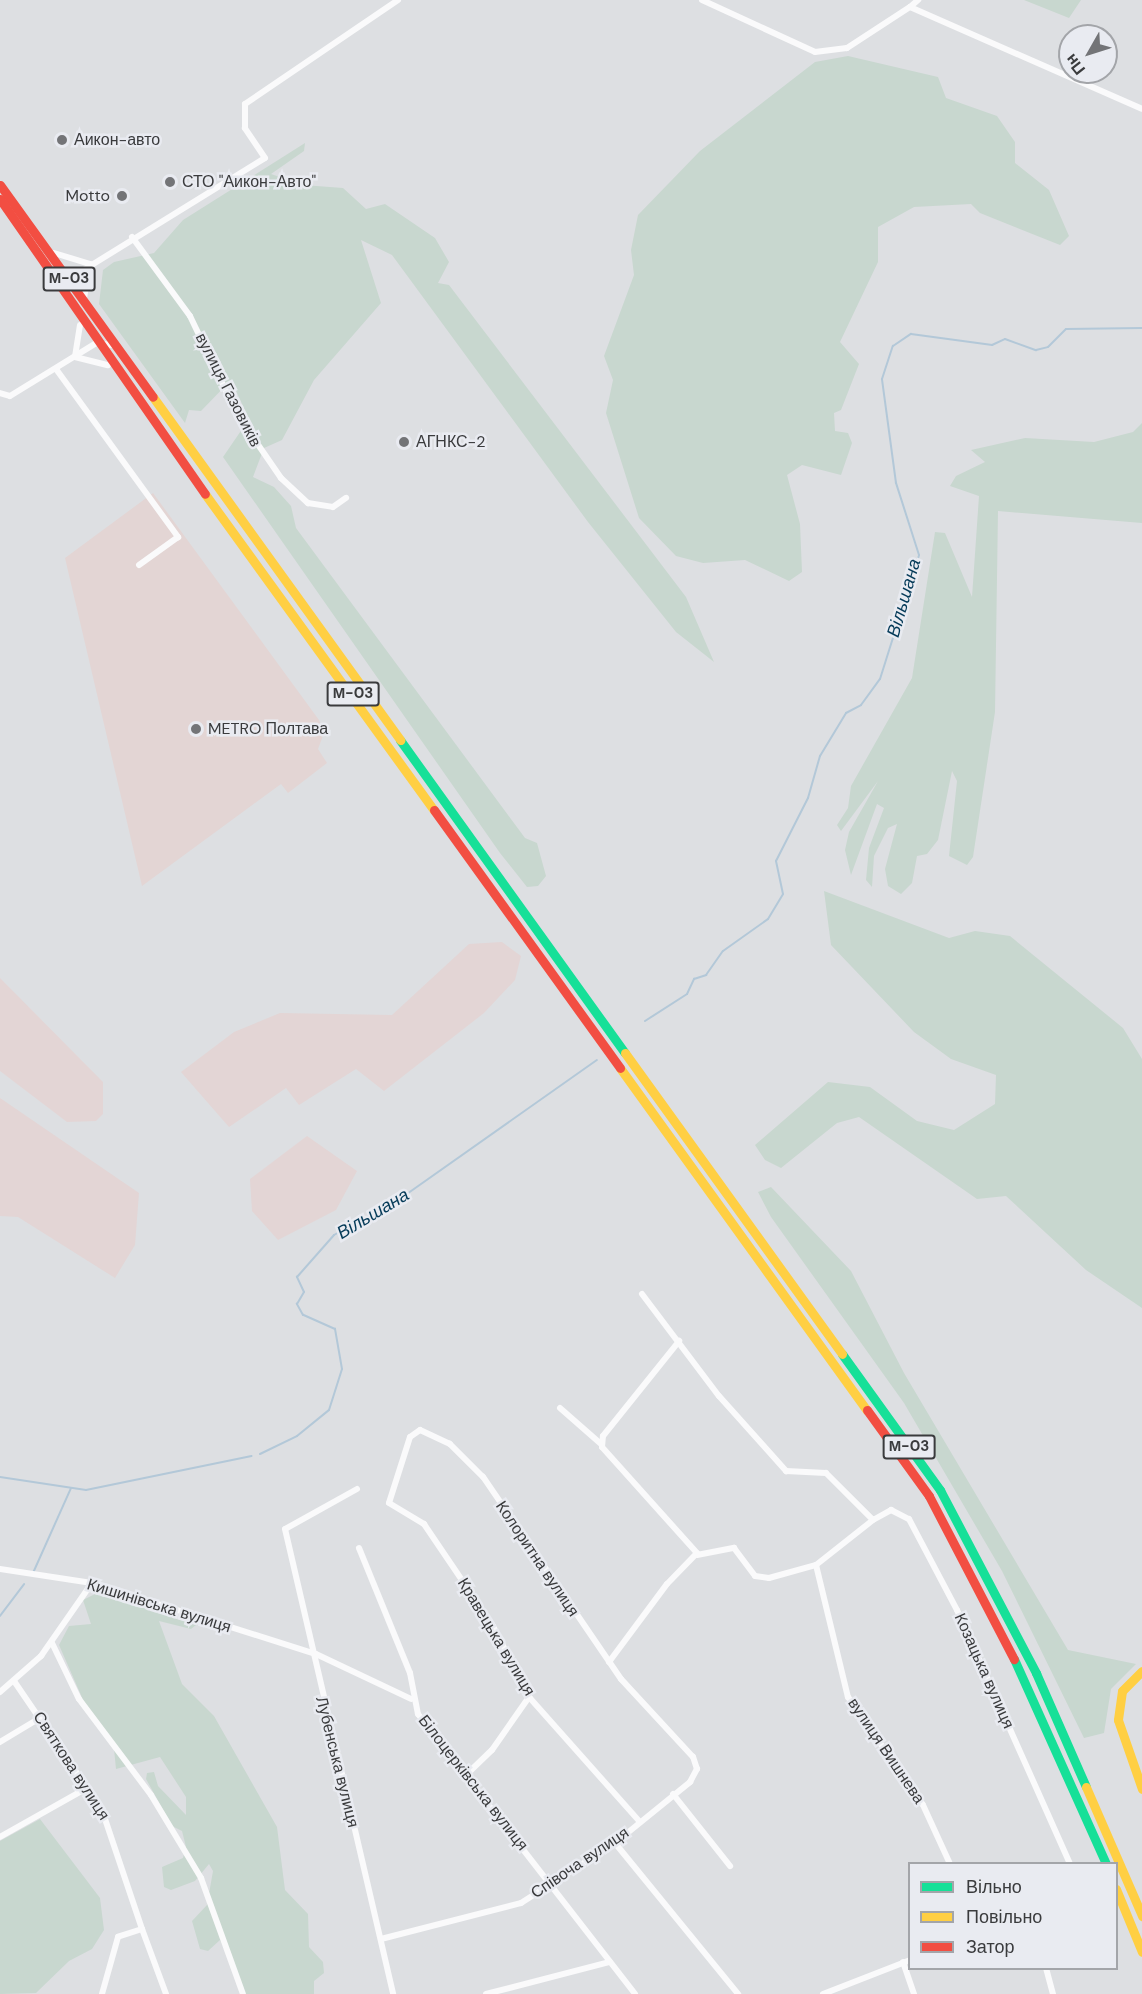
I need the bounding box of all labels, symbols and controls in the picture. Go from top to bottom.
north arrow [1058,24,1118,84]
text: Пн [1060,50,1090,79]
place label: Аикон-авто [74,130,160,150]
marker: Аикон-авто [55,133,69,147]
place label: СТО "Аикон-Авто" [182,172,316,192]
marker: СТО "Аикон-Авто" [163,175,177,189]
place label: Motto [66,186,110,206]
marker: Motto [115,189,129,203]
road number: М-03 [42,267,96,291]
street label: вулиця Газовиків [191,330,265,450]
place label: АГНКС-2 [416,432,485,452]
marker: АГНКС-2 [397,435,411,449]
water label: Вільшана [883,556,925,640]
road number: М-03 [326,682,380,706]
place label: METRO Полтава [208,719,328,739]
marker: METRO Полтава [189,722,203,736]
water label: Вільшана [333,1184,413,1244]
road number: М-03 [882,1435,936,1459]
street label: Колоритна вулиця [491,1498,583,1620]
street label: Кишинівська вулиця [85,1575,233,1637]
street label: Кравецька вулиця [453,1575,539,1699]
street label: Козацька вулиця [950,1610,1018,1732]
street label: вулиця Вишнева [843,1694,929,1808]
street label: Лубенська вулиця [311,1695,363,1829]
street label: Святкова вулиця [29,1708,113,1824]
street label: Білоцерківська вулиця [414,1711,532,1855]
street label: Співоча вулиця [527,1823,633,1903]
legend [908,1862,1118,1970]
text: Вільно [966,1875,1022,1899]
text: Повільно [966,1905,1042,1929]
text: Затор [966,1935,1015,1959]

